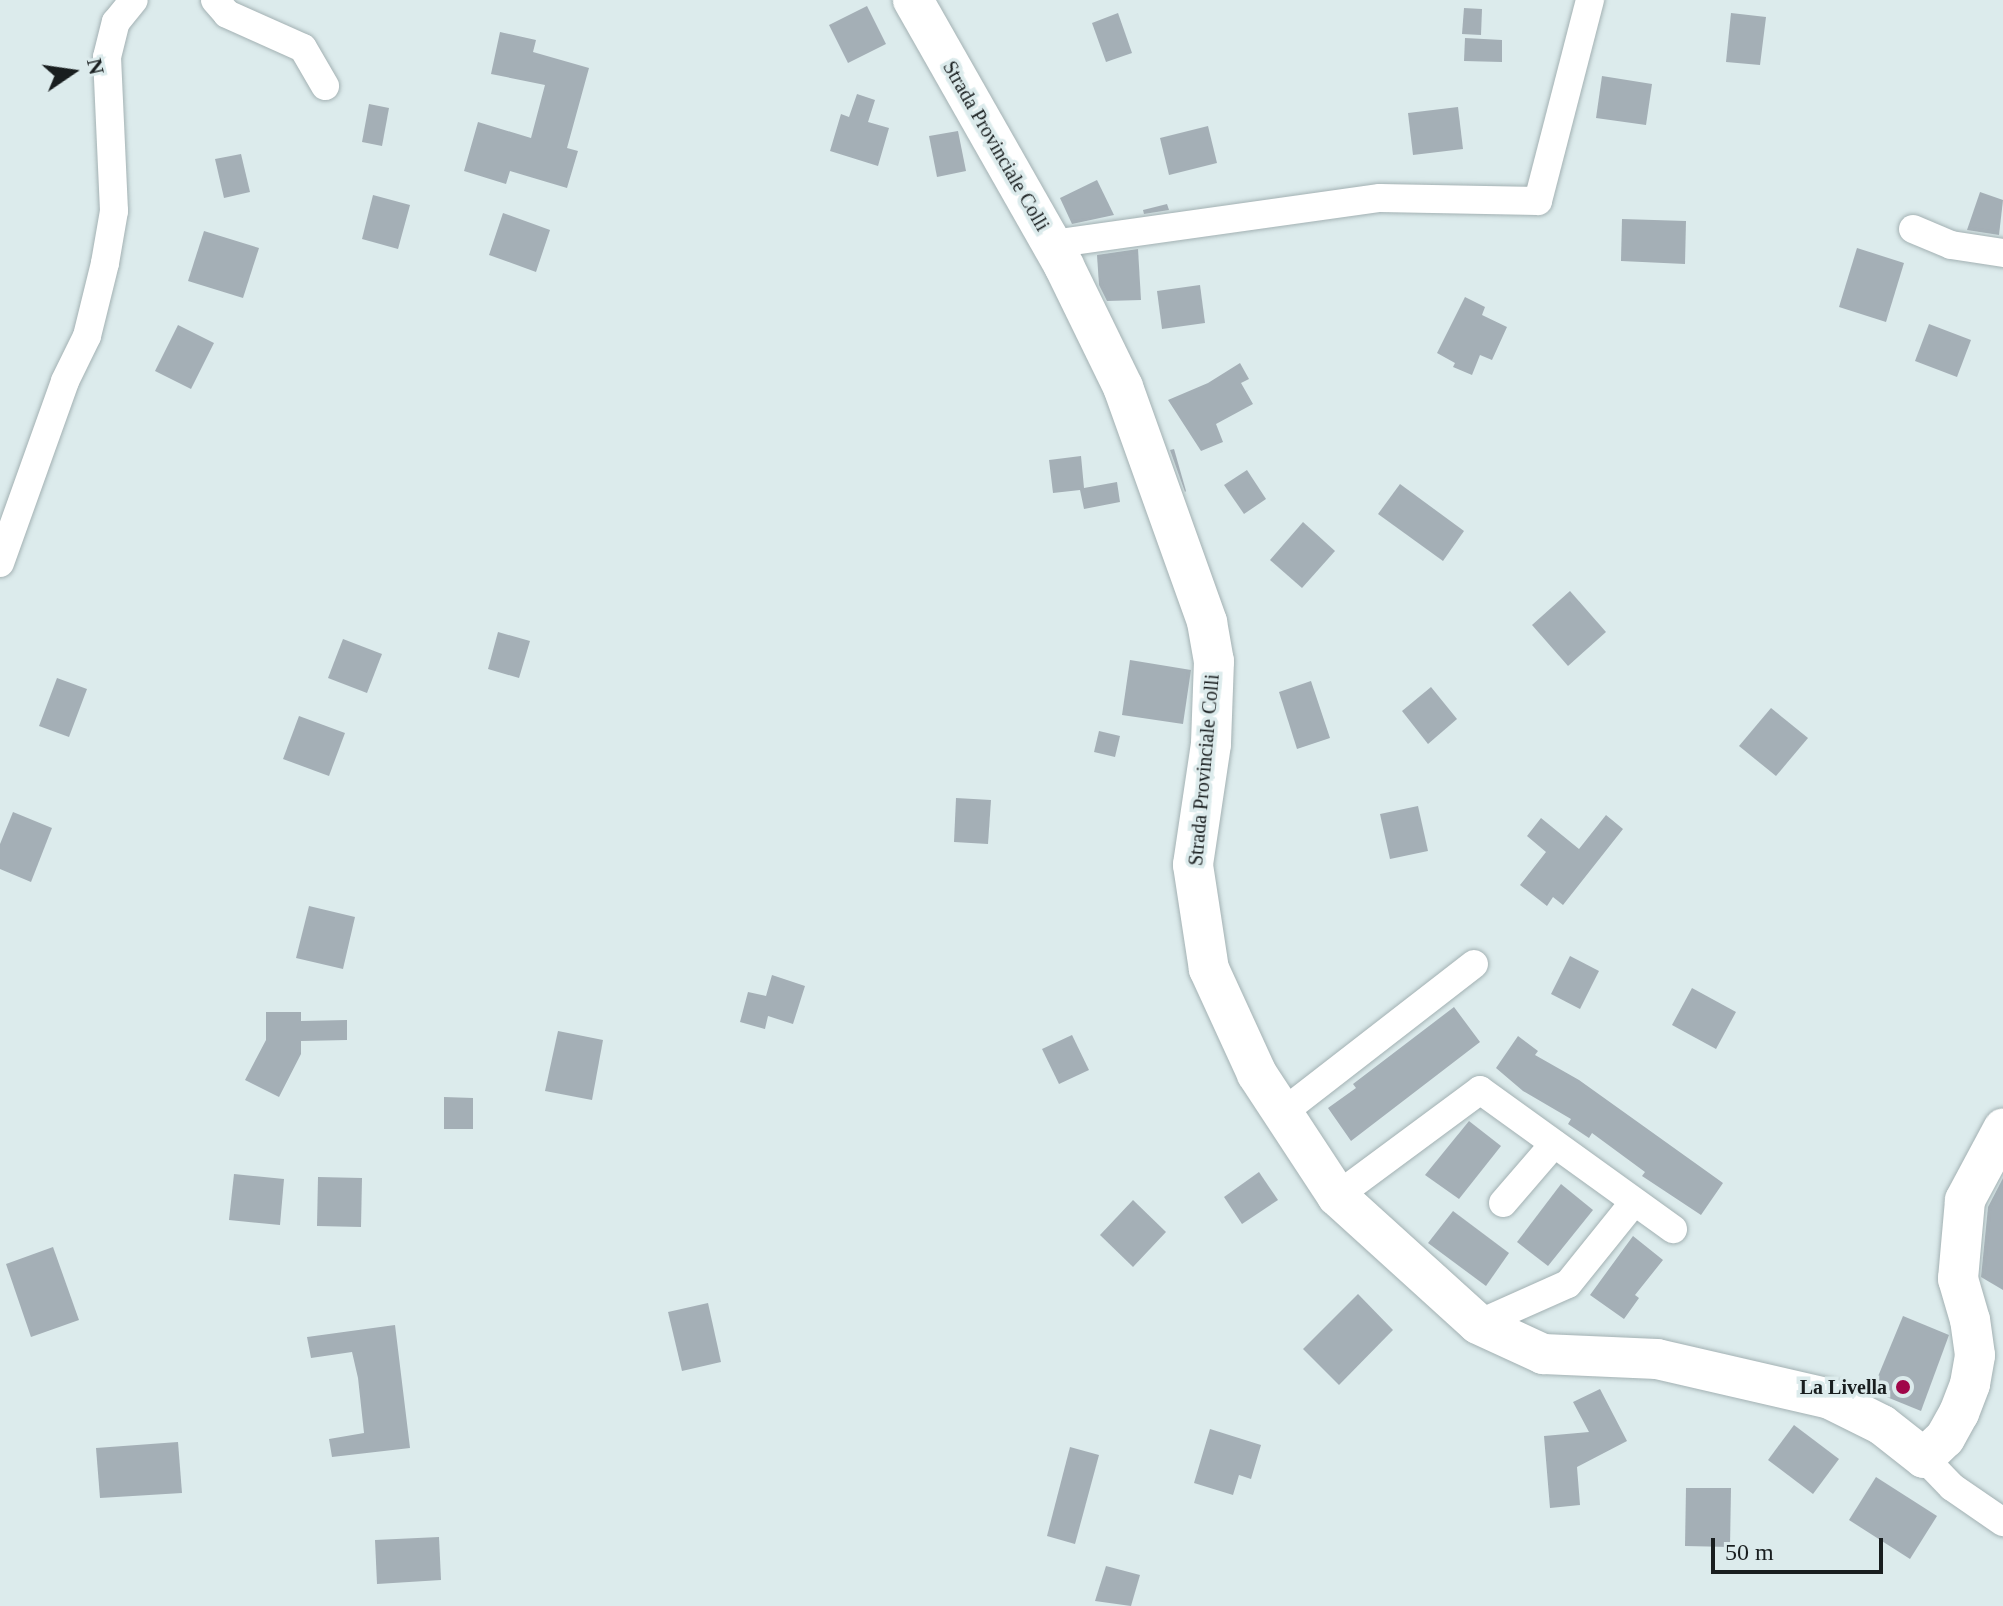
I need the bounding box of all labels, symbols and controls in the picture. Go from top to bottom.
north arrow [32,32,112,112]
text: N [82,56,110,77]
street label: Strada Provinciale Colli [938,57,1054,235]
street label: Strada Provinciale Colli [1184,673,1224,867]
place label: La Livella [1800,1375,1887,1399]
marker: La Livella [1894,1378,1912,1396]
scale bar [1715,1522,1887,1572]
text: 50 m [1725,1539,1774,1565]

